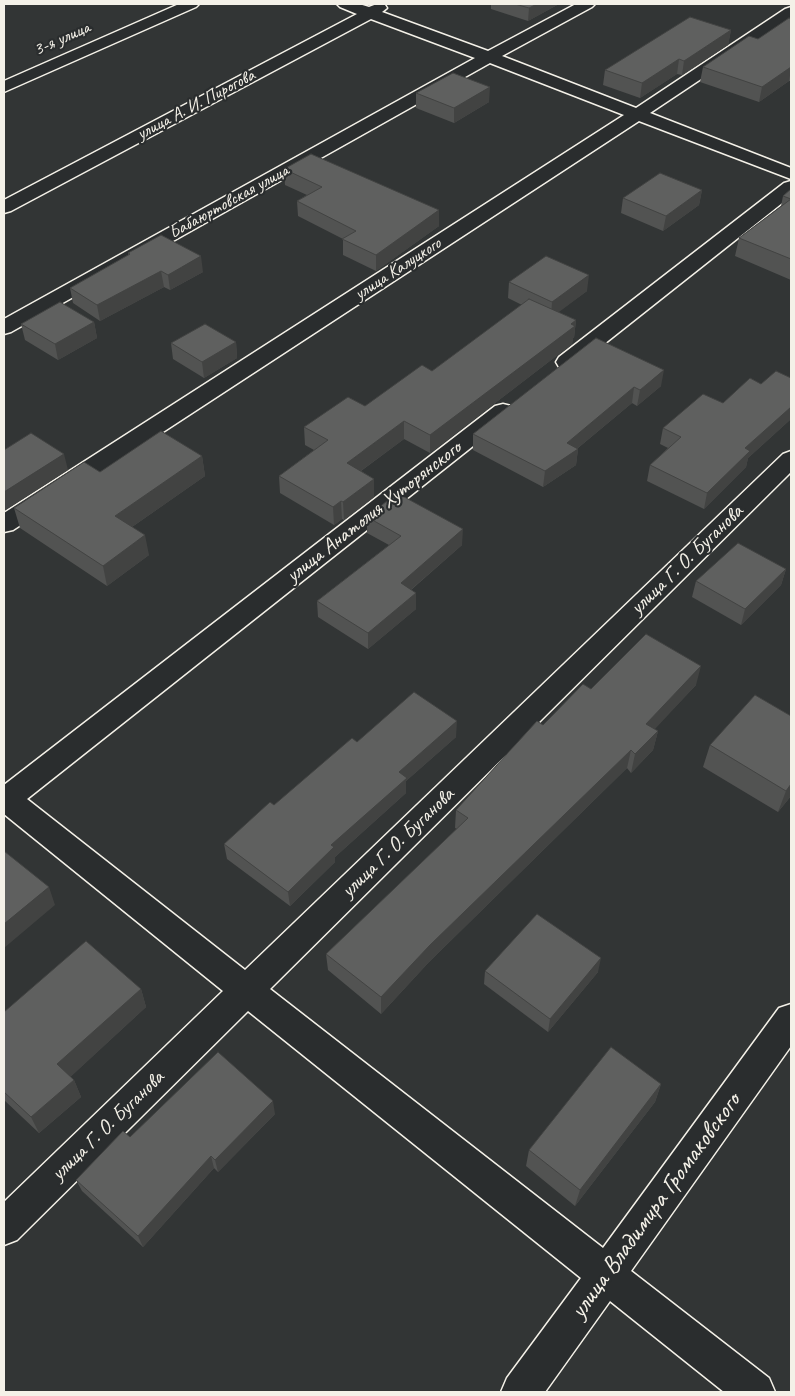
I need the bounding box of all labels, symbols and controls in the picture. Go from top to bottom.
street label: 3-я улица [30,17,94,61]
street label: улица А. И. Пирогова [133,65,259,145]
street label: Бабаюртовская улица [165,160,293,244]
street label: улица Калуцкого [351,233,445,305]
street label: улица Анатолия Хуторянского [281,436,467,588]
street label: улица Г. О. Буганова [625,500,749,620]
street label: улица Г. О. Буганова [336,783,460,903]
street label: улица Г. О. Буганова [46,1066,170,1186]
street label: улица Владимира Громаковского [564,1087,748,1325]

